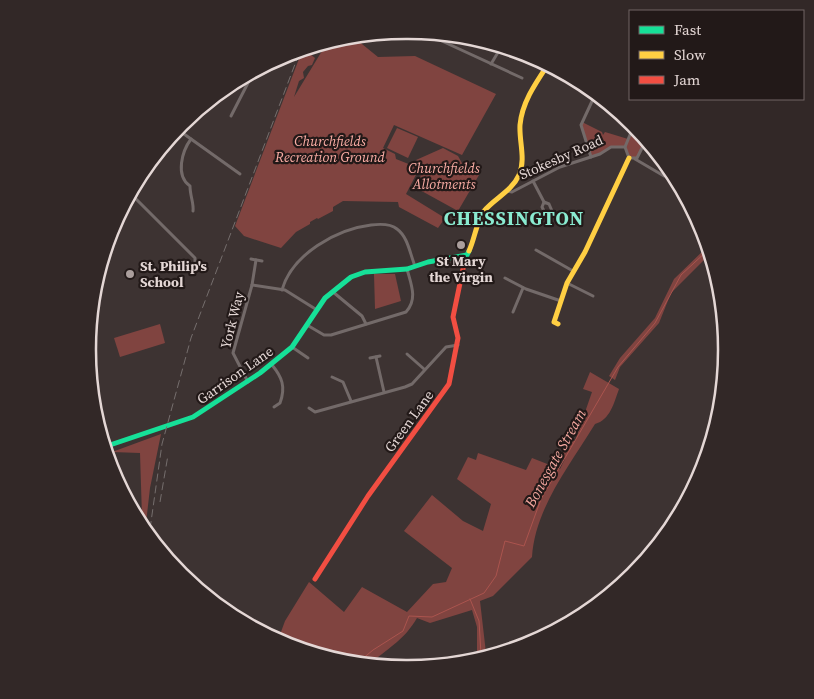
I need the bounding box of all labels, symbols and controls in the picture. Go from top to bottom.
legend [629,10,804,100]
text: Fast [674,19,701,40]
text: Slow [674,44,706,65]
text: Jam [673,69,701,90]
street label: Stokesby Road [516,130,606,184]
park label: Churchfields Recreation Ground [274,131,386,167]
park label: Churchfields Allotments [408,158,481,194]
district label: CHESSINGTON [444,205,584,231]
marker: St Mary the Virgin [455,239,467,251]
place label: St Mary the Virgin [429,251,493,287]
place label: St. Philip's School [140,256,207,292]
marker: St. Philip's School [124,268,136,280]
street label: York Way [215,289,249,351]
street label: Garrison Lane [193,341,277,409]
street label: Green Lane [380,386,438,456]
water label: Bonesgate Stream [519,404,591,512]

